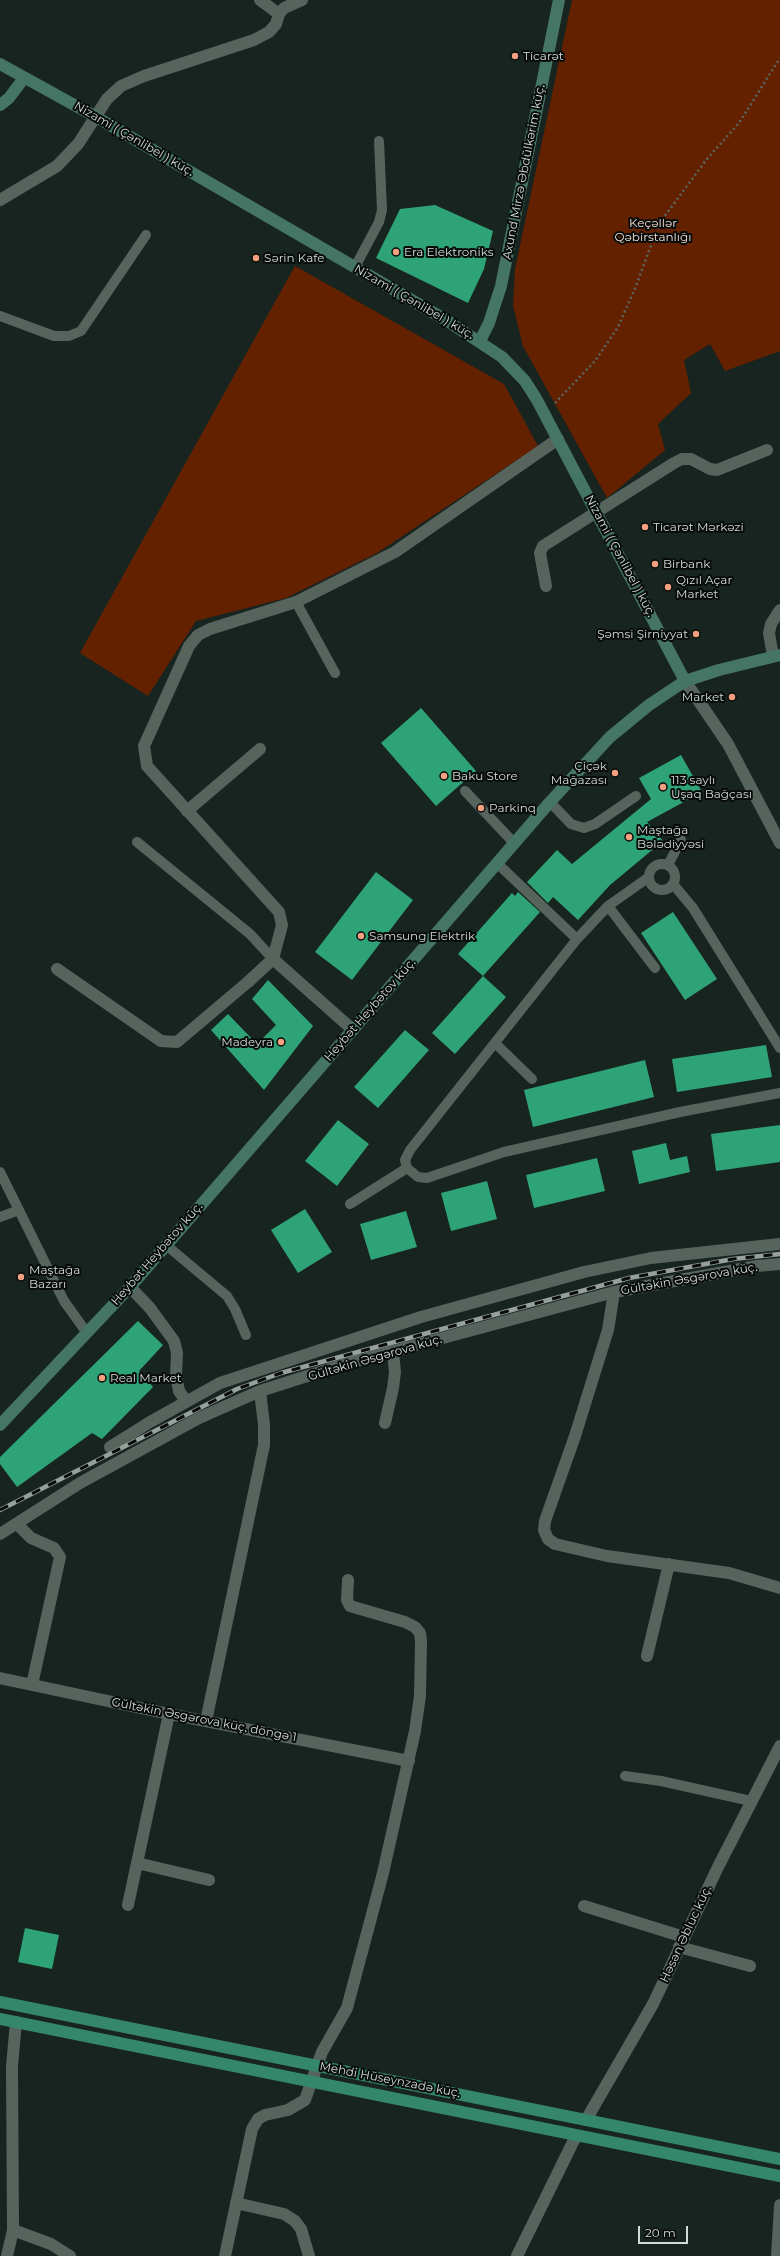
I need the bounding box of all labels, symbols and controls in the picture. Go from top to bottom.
place label: Ticarət [523,49,564,63]
marker: Ticarət [510,51,520,61]
street label: Axund Mirzə Əbdülkərim küç. [500,83,548,261]
street label: Nizami ( Çənlibel ) küç. [72,99,196,179]
park label: Keçəllər Qəbirstanlığı [614,216,692,244]
place label: Era Elektroniks [404,245,493,259]
marker: Era Elektroniks [391,247,401,257]
place label: Sərin Kafe [264,251,324,265]
marker: Sərin Kafe [251,253,261,263]
street label: Nizami ( Çənlibel ) küç. [352,262,476,342]
street label: Nizami ( Çənlibel ) küç. [582,493,658,619]
place label: Ticarət Mərkəzi [653,520,744,534]
marker: Ticarət Mərkəzi [640,522,650,532]
place label: Birbank [663,557,710,571]
marker: Birbank [650,559,660,569]
place label: Qızıl Açar Market [676,573,732,601]
marker: Qızıl Açar Market [663,582,673,592]
place label: Şəmsi Şirniyyat [597,627,688,641]
marker: Şəmsi Şirniyyat [691,629,701,639]
place label: Market [682,690,724,704]
marker: Market [727,692,737,702]
place label: Çiçək Mağazası [551,759,607,787]
marker: Çiçək Mağazası [610,768,620,778]
place label: Baku Store [452,769,518,783]
marker: Baku Store [439,771,449,781]
place label: 113 saylı Uşaq Bağçası [671,773,752,801]
marker: 113 saylı Uşaq Bağçası [658,782,668,792]
place label: Parkinq [489,801,536,815]
marker: Parkinq [476,803,486,813]
place label: Maştağa Bələdiyyəsi [637,823,704,851]
marker: Maştağa Bələdiyyəsi [624,832,634,842]
place label: Samsung Elektrik [369,929,475,943]
marker: Samsung Elektrik [356,931,366,941]
street label: Heybət Heybətov küç. [321,955,419,1065]
place label: Madeyra [221,1035,273,1049]
marker: Madeyra [276,1037,286,1047]
street label: Heybət Heybətov küç. [108,1199,206,1309]
street label: Gültəkin Əsgərova küç. [620,1260,758,1298]
place label: Maştağa Bazarı [29,1263,80,1291]
marker: Maştağa Bazarı [16,1272,26,1282]
street label: Gültəkin Əsgərova küç. [307,1332,443,1384]
place label: Real Market [110,1371,181,1385]
marker: Real Market [97,1373,107,1383]
street label: Gültəkin Əsgərova küç. döngə 1 [110,1695,298,1745]
street label: Həsən Əbluc küç. [657,1883,715,1985]
street label: Mehdi Hüseynzadə küç. [318,2059,462,2101]
scale bar [640,2218,690,2244]
text: 20 m [645,2225,676,2240]

